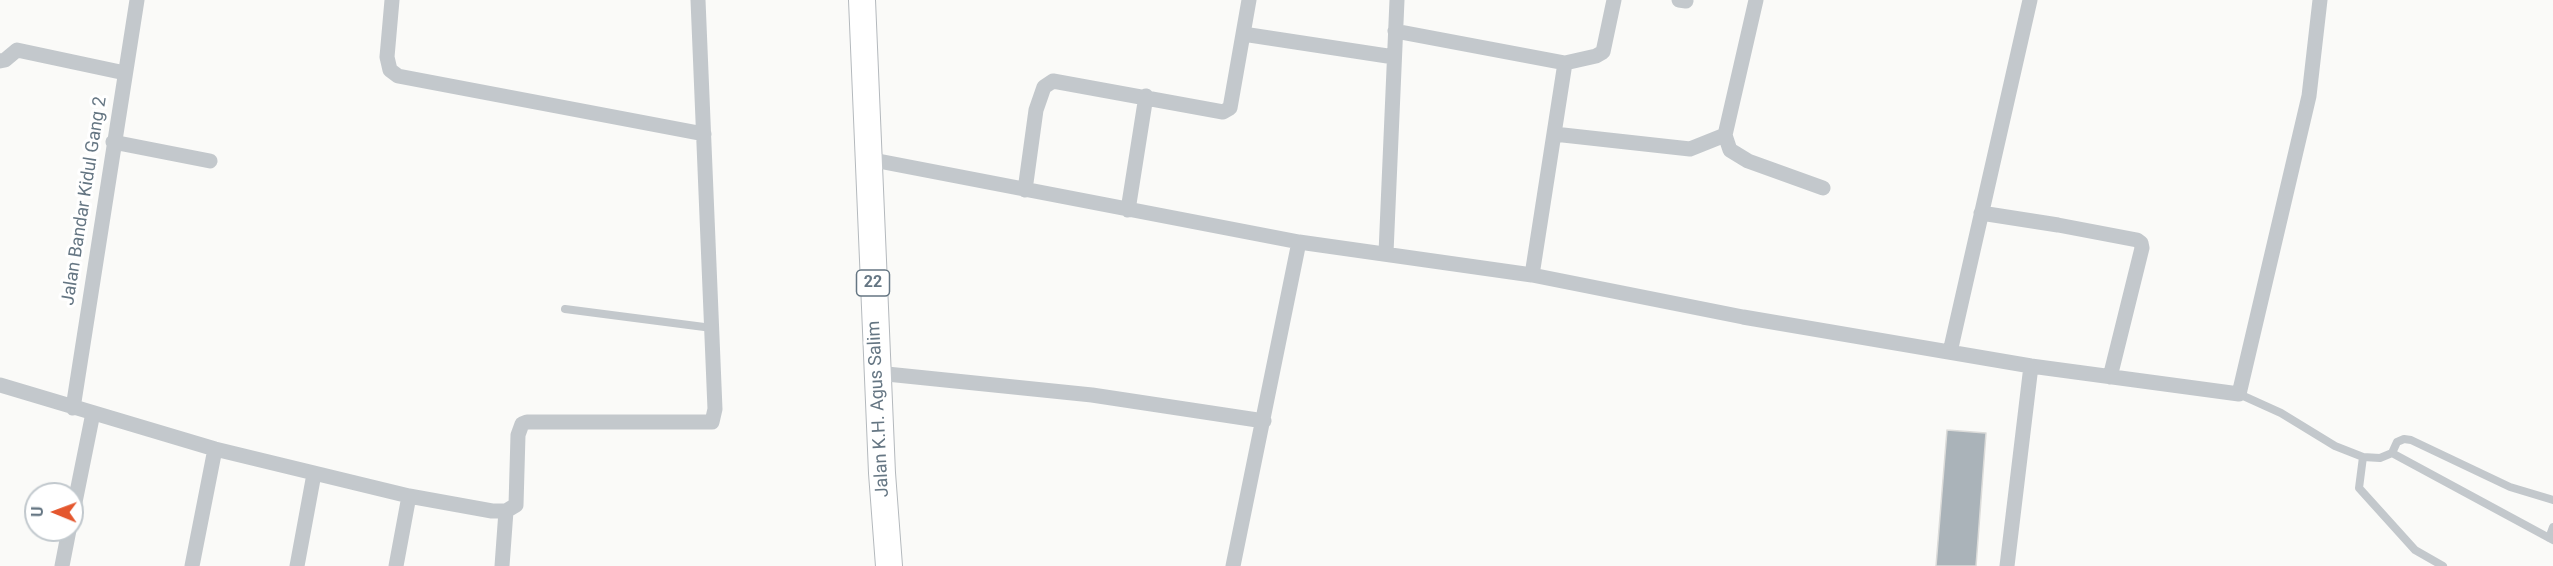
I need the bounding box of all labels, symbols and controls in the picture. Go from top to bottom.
street label: Jalan Bandar Kidul Gang 2 [58,95,112,307]
road number: 22 [856,270,890,296]
street label: Jalan K.H. Agus Salim [864,320,894,498]
north arrow [24,482,84,542]
text: U [28,506,47,517]

